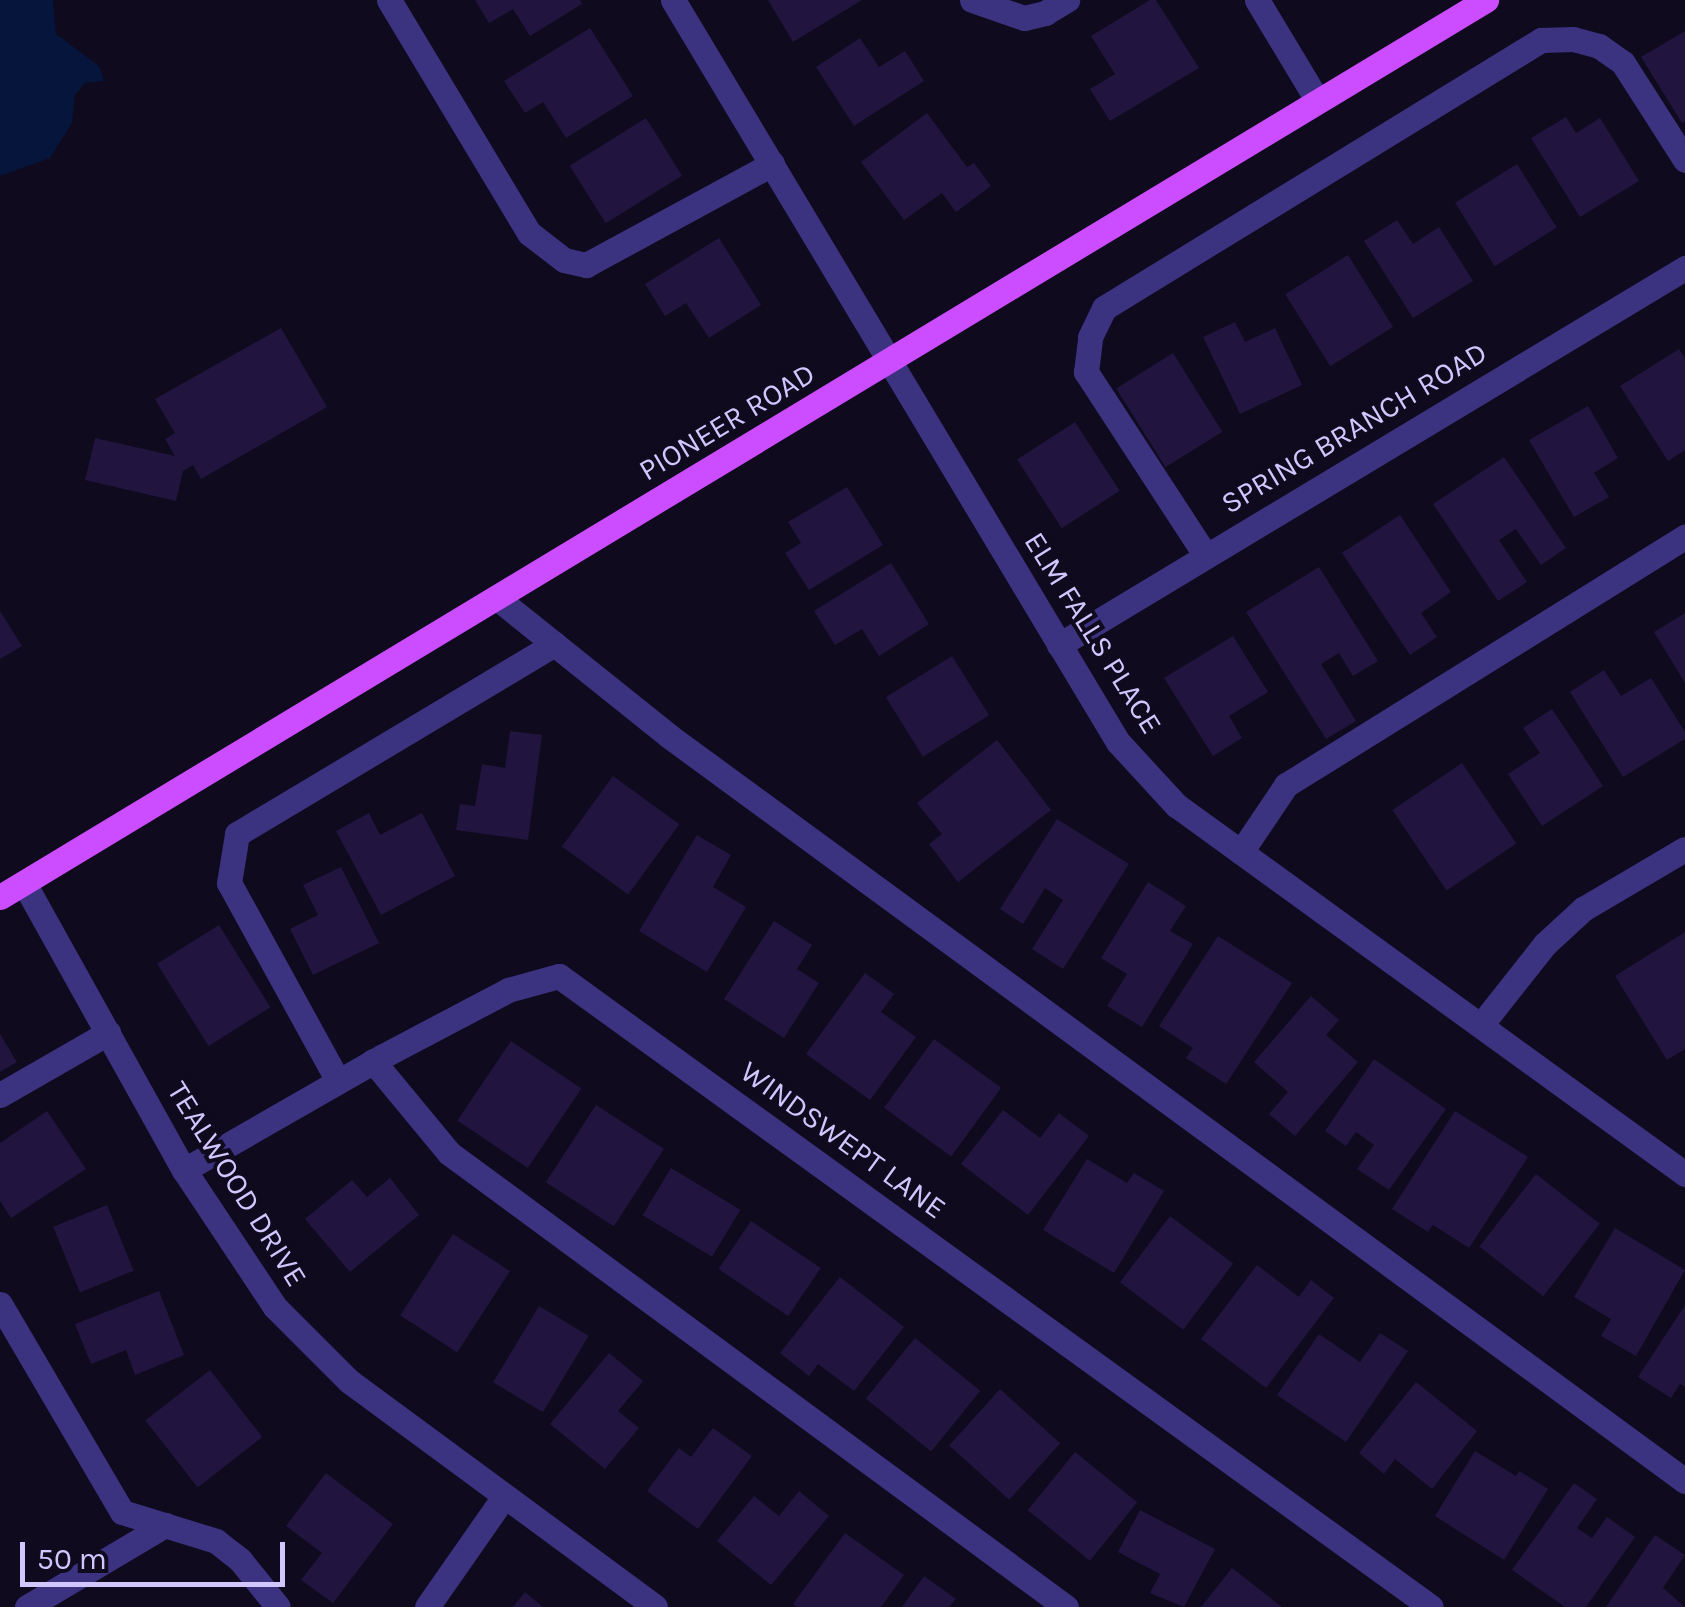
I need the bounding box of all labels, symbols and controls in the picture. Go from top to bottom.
street label: SPRING BRANCH ROAD [1215,334,1493,522]
street label: PIONEER ROAD [632,355,822,489]
street label: ELM FALLS PLACE [1017,525,1169,741]
street label: WINDSWEPT LANE [733,1054,953,1226]
street label: TEALWOOD DRIVE [160,1075,314,1293]
scale bar [25,1522,290,1584]
text: 50 m [37,1541,107,1577]

